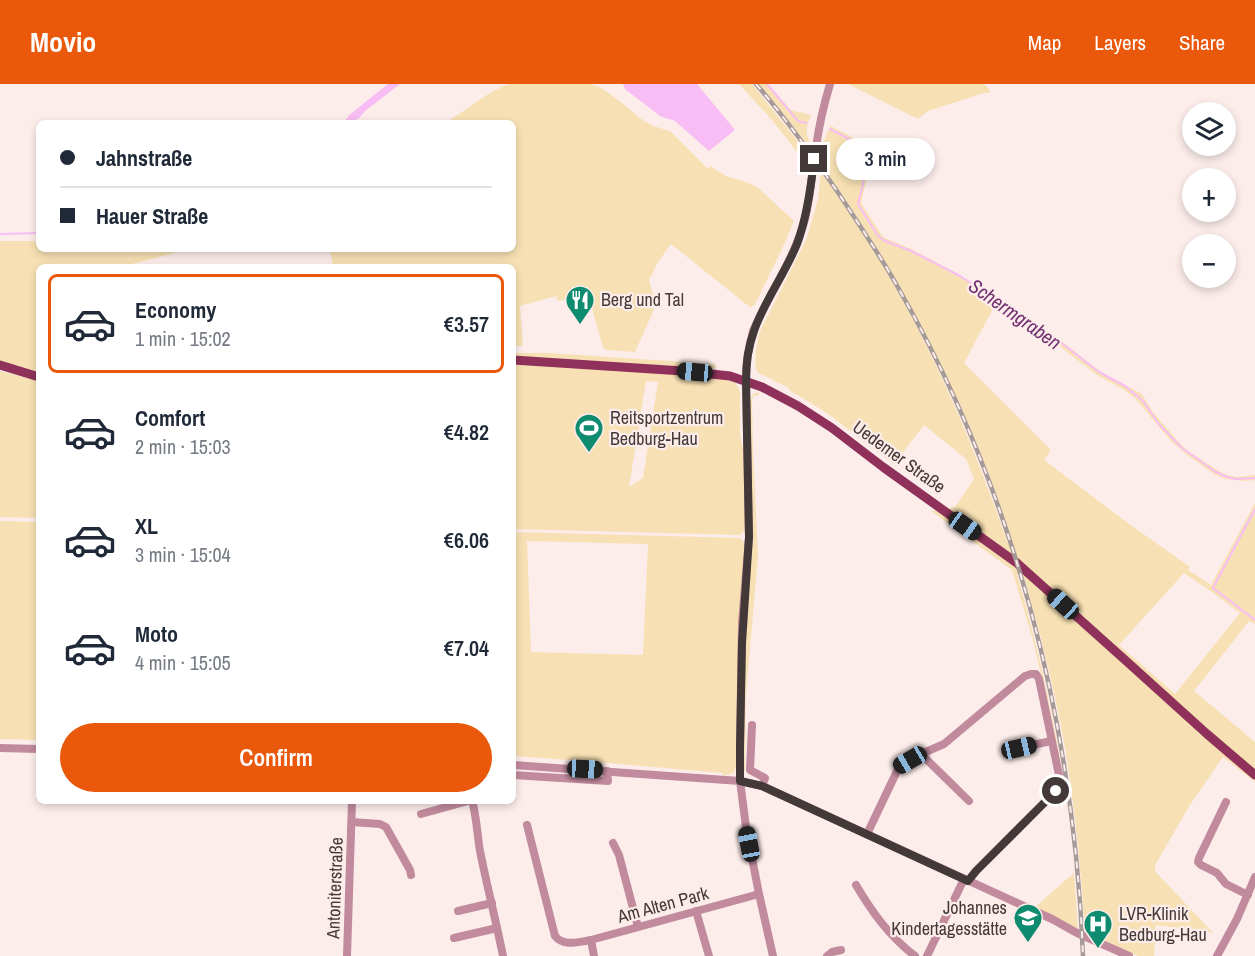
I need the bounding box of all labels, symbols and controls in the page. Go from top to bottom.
text: Movio [30,23,96,61]
text: Map [1028,28,1061,57]
text: Layers [1094,28,1146,57]
text: Share [1179,28,1225,57]
map controls [1182,102,1236,288]
button: layers [1182,102,1236,156]
callout: 3 min [835,138,934,180]
text: Jahnstraße [96,143,192,173]
route end [800,145,827,172]
text: 3 min [864,145,907,172]
button: + [1182,168,1236,222]
text: Hauer Straße [96,201,208,231]
button: − [1182,234,1236,288]
water label: Schermgraben [963,272,1067,355]
restaurant icon: Berg und Tal [564,284,596,326]
place label: Berg und Tal [601,287,684,312]
text: Economy [135,295,216,325]
icon: car [63,297,117,351]
text: €3.57 [444,309,489,339]
text: 1 min · 15:02 [135,325,231,352]
car [676,361,714,383]
text: Comfort [135,403,205,433]
icon: car [63,405,117,459]
place label: Reitsportzentrum Bedburg-Hau [610,405,723,451]
sports icon: Reitsportzentrum Bedburg-Hau [573,412,605,454]
street label: Uedemer Straße [848,414,951,499]
text: €4.82 [444,417,489,447]
text: 2 min · 15:03 [135,433,231,460]
car [945,508,985,544]
text: XL [135,511,158,541]
icon: car [63,513,117,567]
text: €6.06 [444,525,489,555]
text: 3 min · 15:04 [135,541,231,568]
car [1044,585,1082,623]
text: Moto [135,619,178,649]
icon: car [63,621,117,675]
text: €7.04 [444,633,489,663]
text: 4 min · 15:05 [135,649,231,676]
button: Confirm [60,723,492,792]
car [999,735,1039,761]
car [890,743,930,777]
car [567,759,603,779]
route start [1042,777,1069,804]
car [737,825,761,863]
street label: Antoniterstraße [320,837,349,940]
street label: Am Alten Park [613,880,712,929]
place label: Johannes Kindertagesstätte [891,895,1007,941]
place label: LVR-Klinik Bedburg-Hau [1119,901,1207,947]
school or university icon: Johannes Kindertagesstätte [1012,902,1044,944]
hospital icon: LVR-Klinik Bedburg-Hau [1082,908,1114,950]

